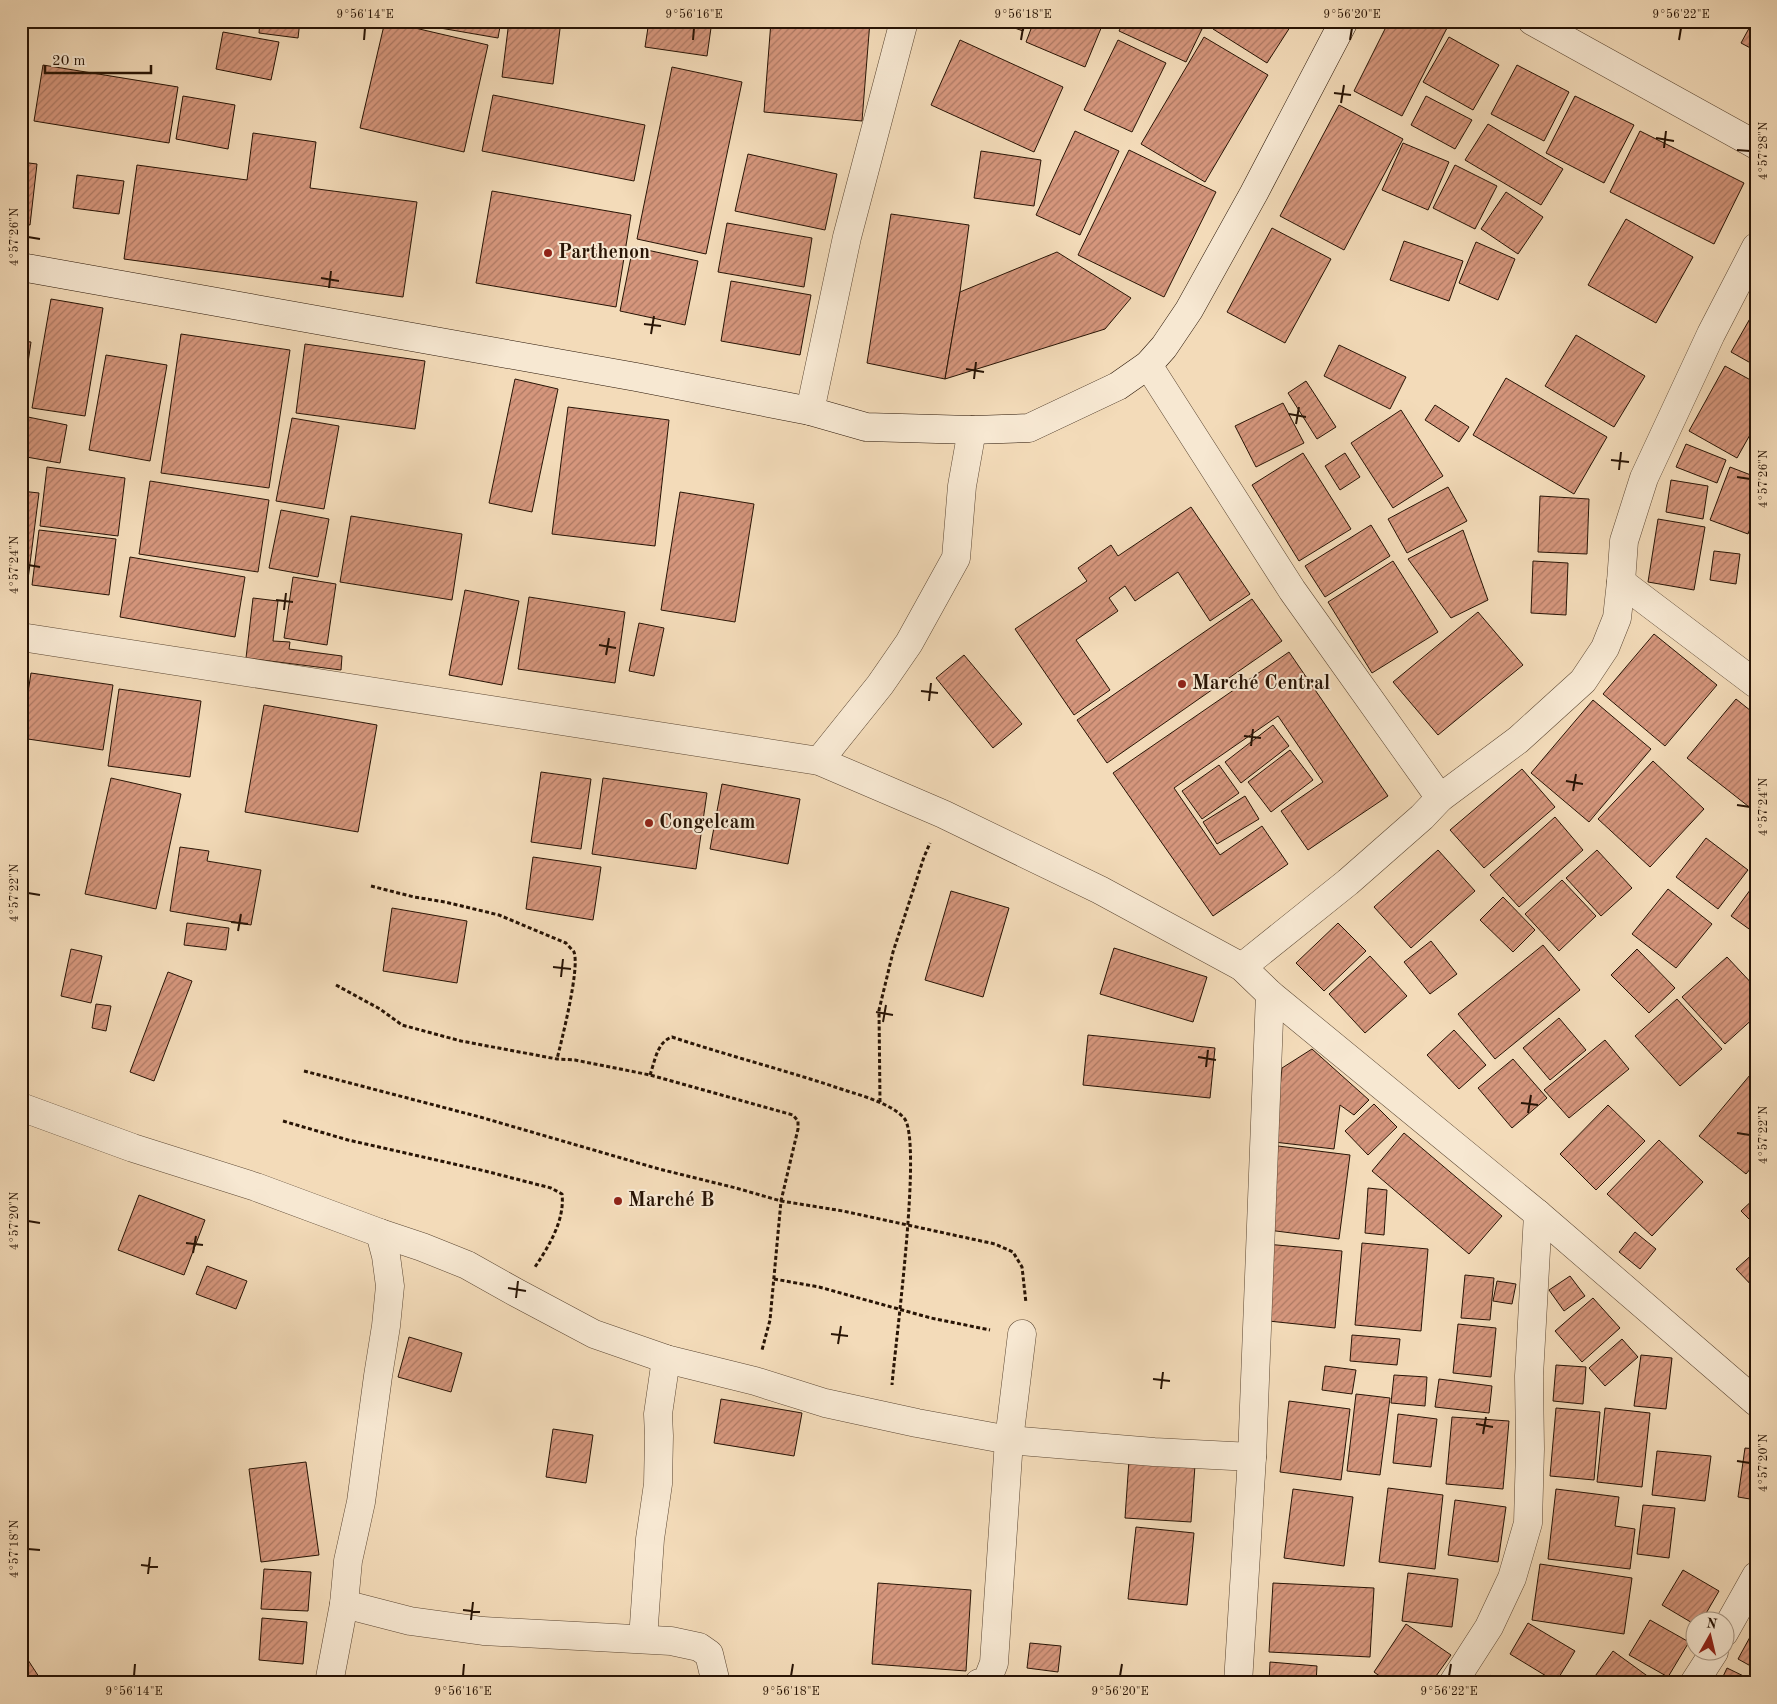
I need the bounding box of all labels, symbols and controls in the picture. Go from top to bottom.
text: 9°56'14"E [336,8,394,21]
text: 9°56'16"E [665,8,723,21]
text: 9°56'18"E [994,8,1052,21]
text: 9°56'20"E [1323,8,1381,21]
text: 9°56'22"E [1652,8,1710,21]
scale bar [45,42,151,74]
text: 20 m [52,54,86,69]
text: 4°57'28"N [1757,122,1770,180]
text: 4°57'26"N [8,208,21,266]
place label: Parthenon [558,243,650,263]
marker: Parthenon [542,247,554,259]
text: 4°57'26"N [1757,450,1770,508]
text: 4°57'24"N [8,536,21,594]
place label: Marché Central [1192,674,1330,694]
marker: Marché Central [1176,678,1188,690]
text: 4°57'24"N [1757,778,1770,836]
place label: Congelcam [659,813,756,833]
marker: Congelcam [643,817,655,829]
text: 4°57'22"N [8,864,21,922]
text: 4°57'22"N [1757,1106,1770,1164]
place label: Marché B [628,1191,714,1211]
text: 4°57'20"N [8,1192,21,1250]
marker: Marché B [612,1195,624,1207]
text: 4°57'20"N [1757,1434,1770,1492]
text: 4°57'18"N [8,1520,21,1578]
north arrow [1684,1612,1734,1662]
text: N [1705,1616,1718,1632]
text: 9°56'14"E [105,1685,163,1698]
text: 9°56'16"E [434,1685,492,1698]
text: 9°56'18"E [762,1685,820,1698]
text: 9°56'20"E [1091,1685,1149,1698]
text: 9°56'22"E [1420,1685,1478,1698]

